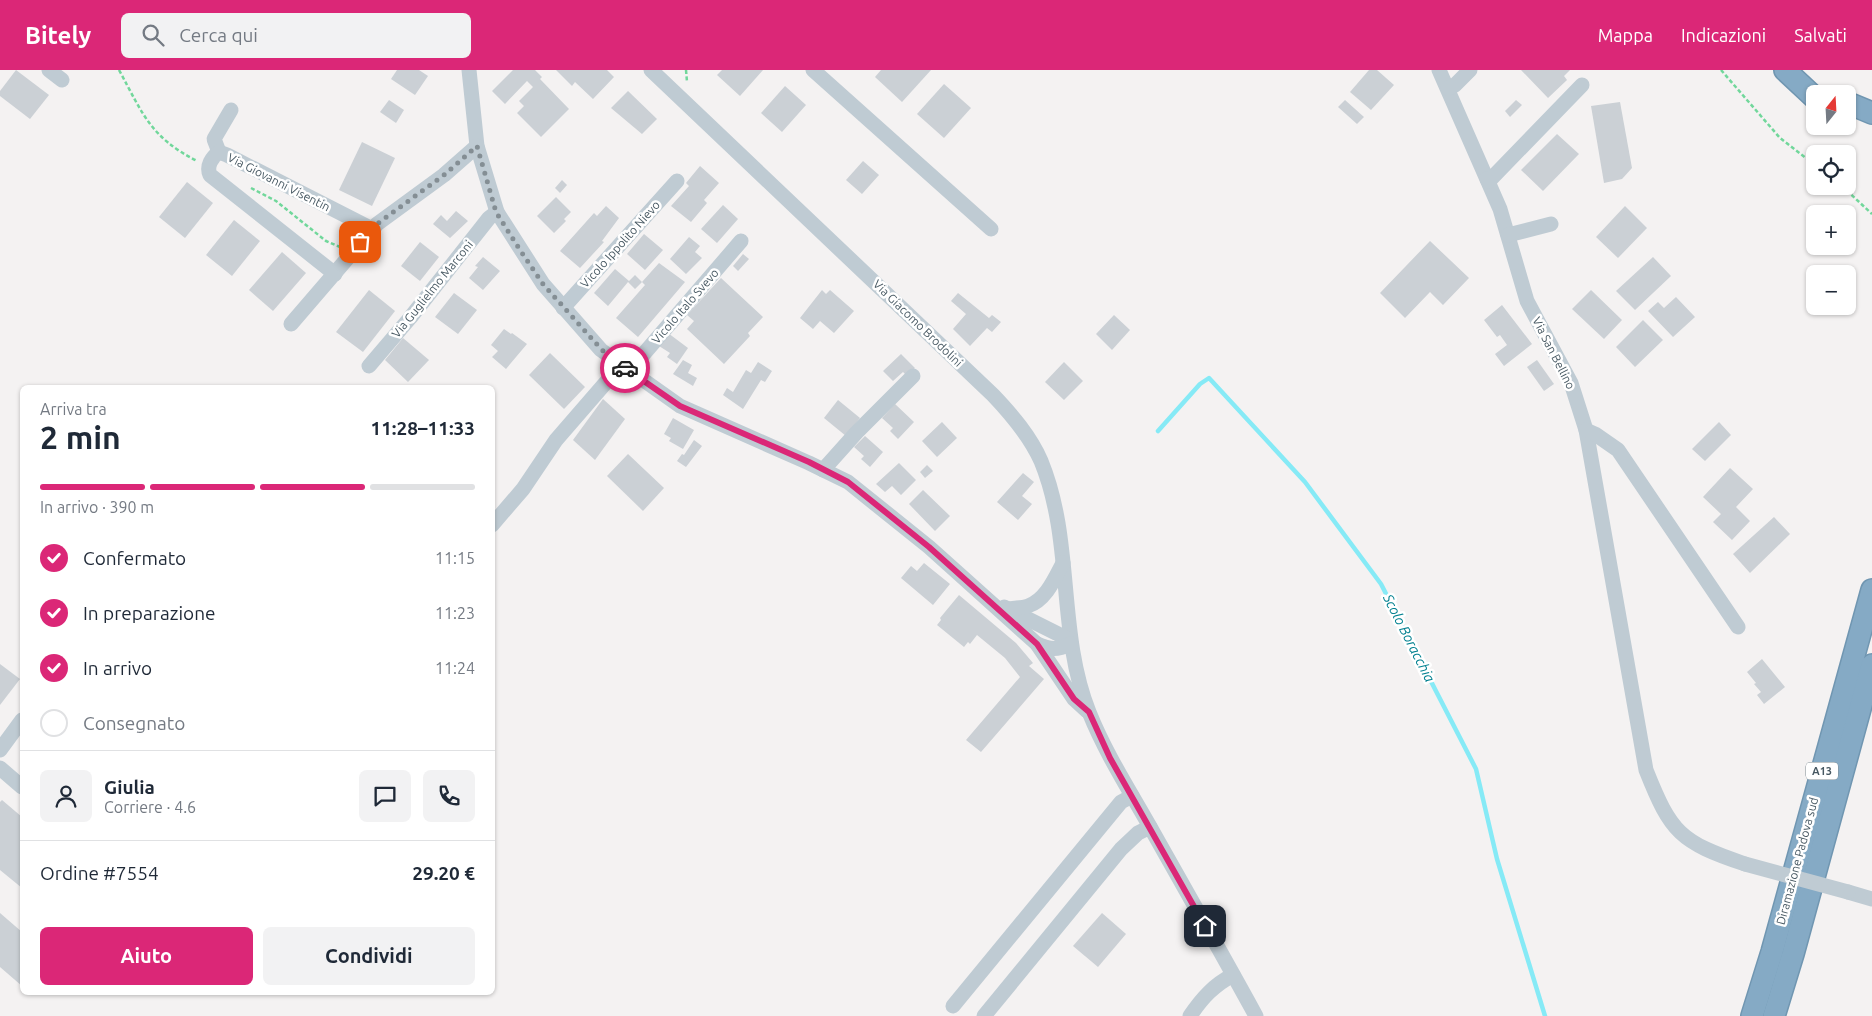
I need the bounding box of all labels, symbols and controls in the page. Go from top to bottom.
search box [121,13,471,58]
icon: search [139,21,167,49]
text: Bitely [25,22,91,49]
text: Cerca qui [179,24,258,46]
text: Mappa [1598,25,1653,45]
text: Indicazioni [1681,25,1766,45]
text: Salvati [1794,25,1847,45]
north arrow [1806,85,1856,135]
map controls [1806,85,1856,315]
button: locate [1806,145,1856,195]
street label: Via Giovanni Visentin [226,151,332,213]
street label: Vicolo Ippolito Nievo [578,198,662,290]
button: + [1806,205,1856,255]
pin [339,221,381,263]
icon: bag [346,228,374,256]
street label: Via Guglielmo Marconi [389,238,475,340]
button: − [1806,265,1856,315]
street label: Vicolo Italo Svevo [649,266,721,346]
street label: Via Giacomo Brodolini [871,277,965,369]
street label: Via San Bellino [1530,315,1578,391]
courier [600,343,650,393]
icon: car [611,354,639,382]
text: Arriva tra [40,400,107,418]
text: 11:28–11:33 [370,417,475,439]
text: 2 min [40,419,121,455]
text: In arrivo · 390 m [40,498,154,516]
icon: check [40,544,68,572]
text: Confermato [83,547,186,569]
text: 11:15 [435,549,475,567]
water label: Scolo Boracchia [1380,590,1438,685]
icon: check [40,599,68,627]
text: In preparazione [83,602,216,624]
text: 11:23 [435,604,475,622]
icon: check [40,654,68,682]
text: In arrivo [83,657,152,679]
text: 11:24 [435,659,475,677]
text: Consegnato [83,712,185,734]
road number: A13 [1806,762,1838,779]
button: person [40,770,92,822]
button: chat [359,770,411,822]
button: phone [423,770,475,822]
text: Giulia [104,776,155,798]
street label: Diramazione Padova sud [1774,796,1820,926]
text: Corriere · 4.6 [104,798,196,816]
text: Ordine #7554 [40,862,159,884]
text: 29.20 € [412,862,475,884]
pin [1184,905,1226,947]
icon: home [1191,912,1219,940]
button: Aiuto [40,927,253,985]
button: Condividi [263,927,475,985]

